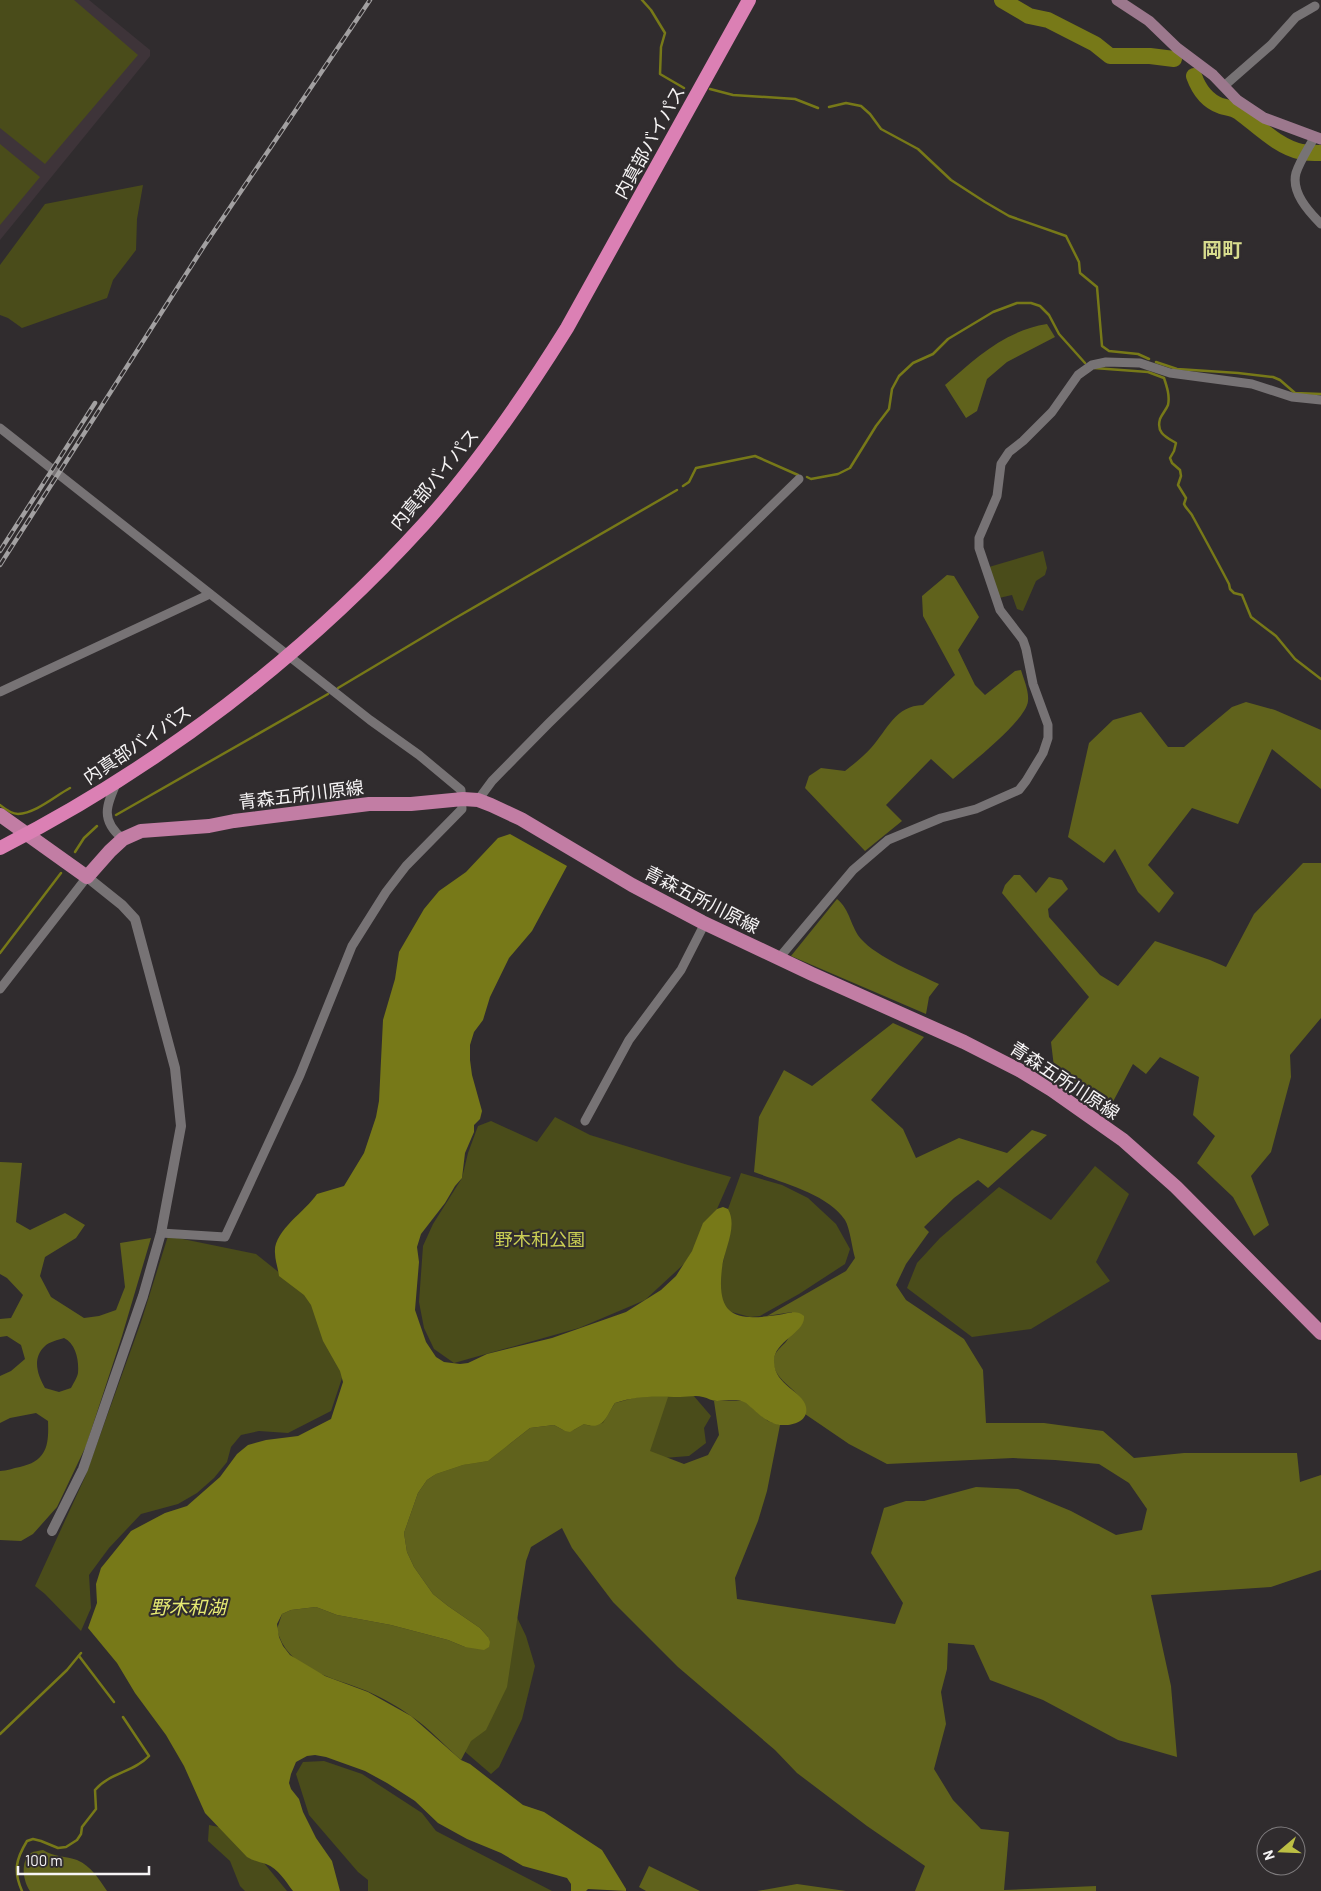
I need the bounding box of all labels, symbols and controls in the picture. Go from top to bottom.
street label: 内真部バイパス [609,82,689,202]
district label: 岡町 [1202,237,1242,261]
street label: 内真部バイパス [385,424,483,534]
street label: 内真部バイパス [79,700,195,788]
street label: 青森五所川原線 [237,775,365,813]
street label: 青森五所川原線 [641,861,763,937]
street label: 青森五所川原線 [1006,1036,1124,1124]
park label: 野木和公園 [495,1228,585,1250]
water label: 野木和湖 [150,1595,229,1618]
north arrow [1256,1826,1306,1876]
scale bar [18,1844,149,1876]
text: N [1259,1848,1278,1863]
text: 100 m [25,1851,63,1869]

